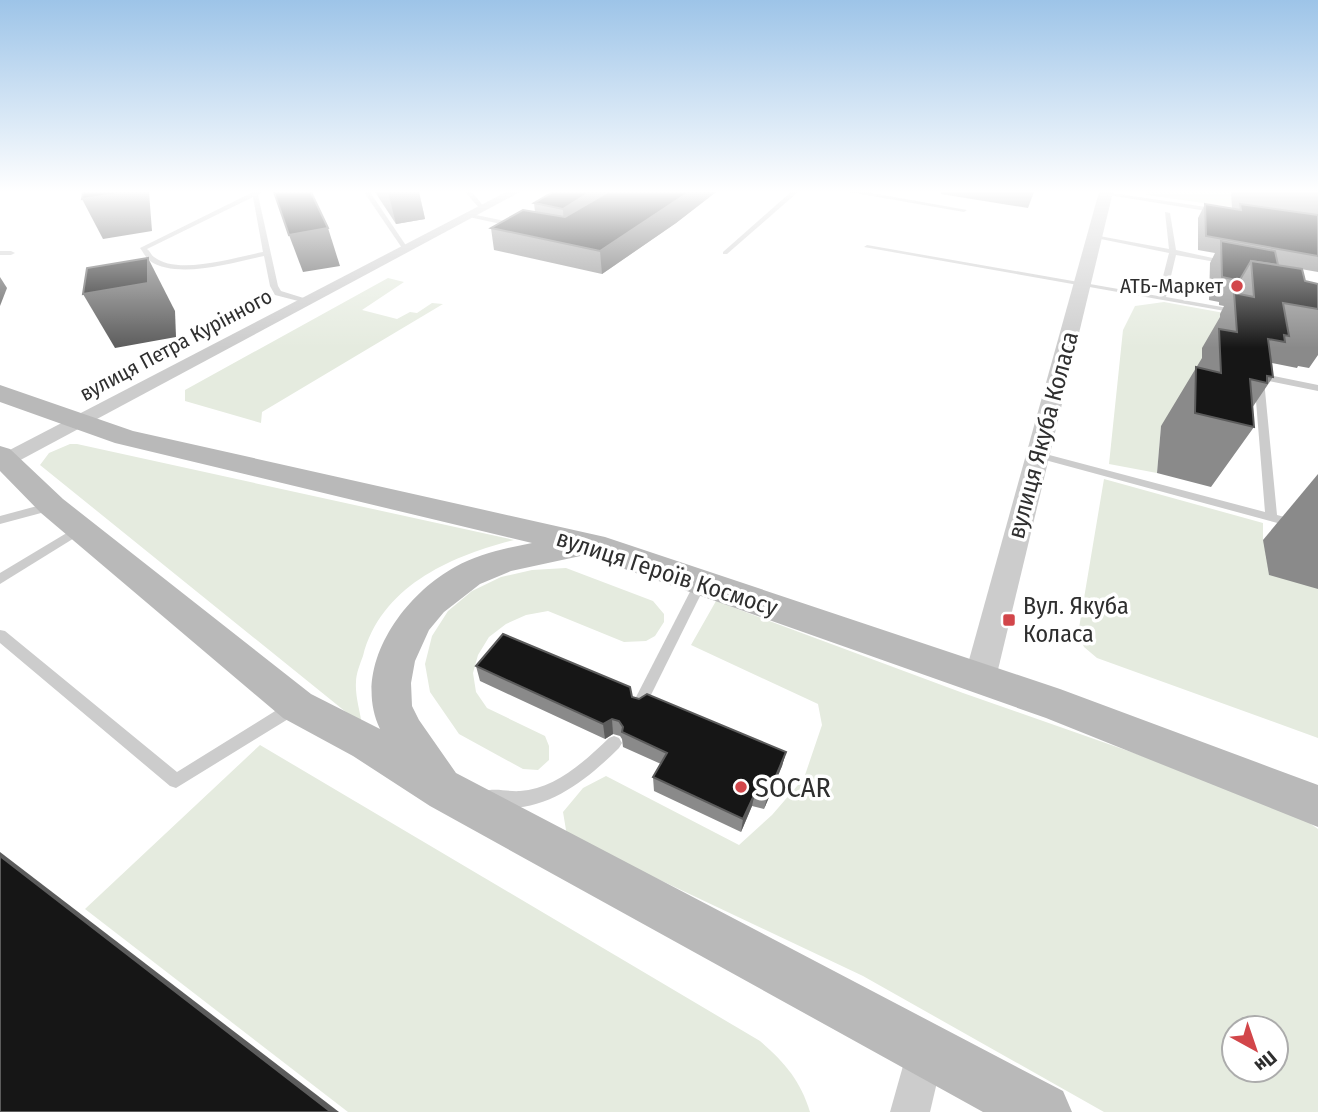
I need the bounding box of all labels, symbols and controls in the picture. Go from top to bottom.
place label: АТБ-Маркет [1120,273,1223,299]
marker: АТБ-Маркет [1229,278,1245,294]
street label: вулиця Петра Курінного [75,283,277,407]
street label: вулиця Якуба Коласа [1002,328,1084,542]
street label: вулиця Героїв Космосу [553,524,781,622]
place label: Вул. Якуба Коласа [1023,592,1129,648]
marker: Вул. Якуба Коласа [1001,612,1017,628]
place label: SOCAR [755,771,831,804]
marker: SOCAR [733,779,749,795]
north arrow [1220,1014,1290,1084]
text: Пн [1250,1046,1281,1077]

